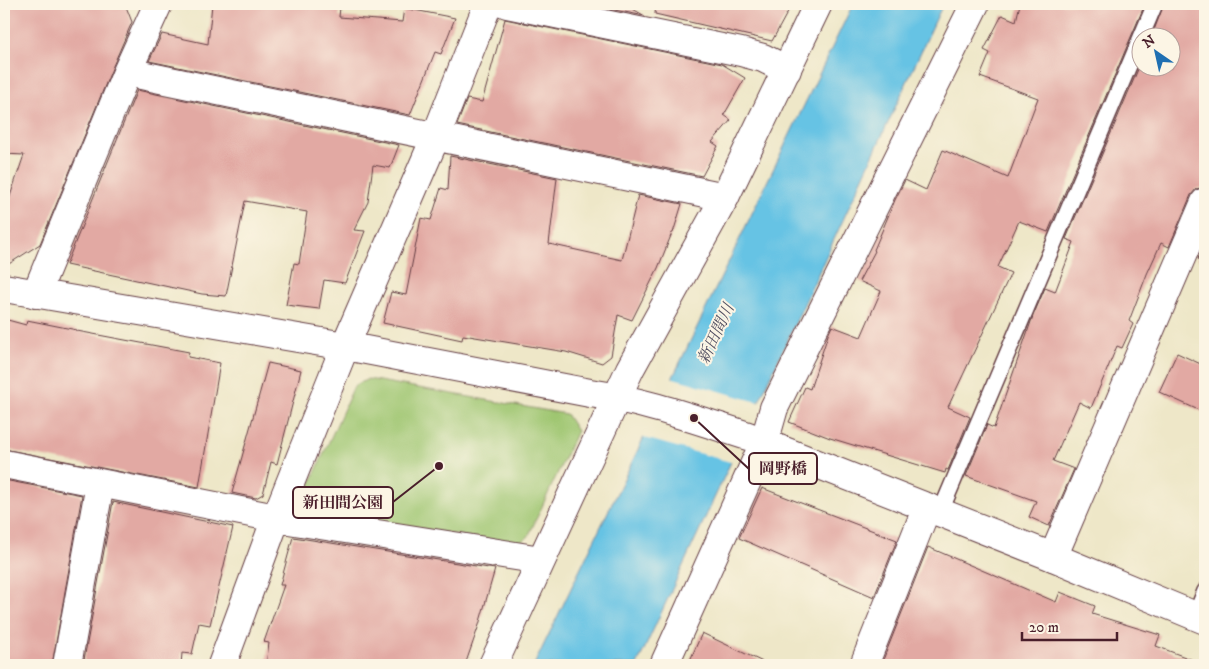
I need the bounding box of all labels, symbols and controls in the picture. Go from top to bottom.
north arrow [1132,28,1182,78]
text: N [1139,31,1160,53]
water label: 新田間川 [693,299,739,367]
callout: 岡野橋 [749,453,817,484]
text: 岡野橋 [759,459,807,479]
callout: 新田間公園 [293,487,393,518]
text: 新田間公園 [302,493,383,513]
scale bar [1022,609,1116,641]
text: 20 m [1029,618,1059,637]

